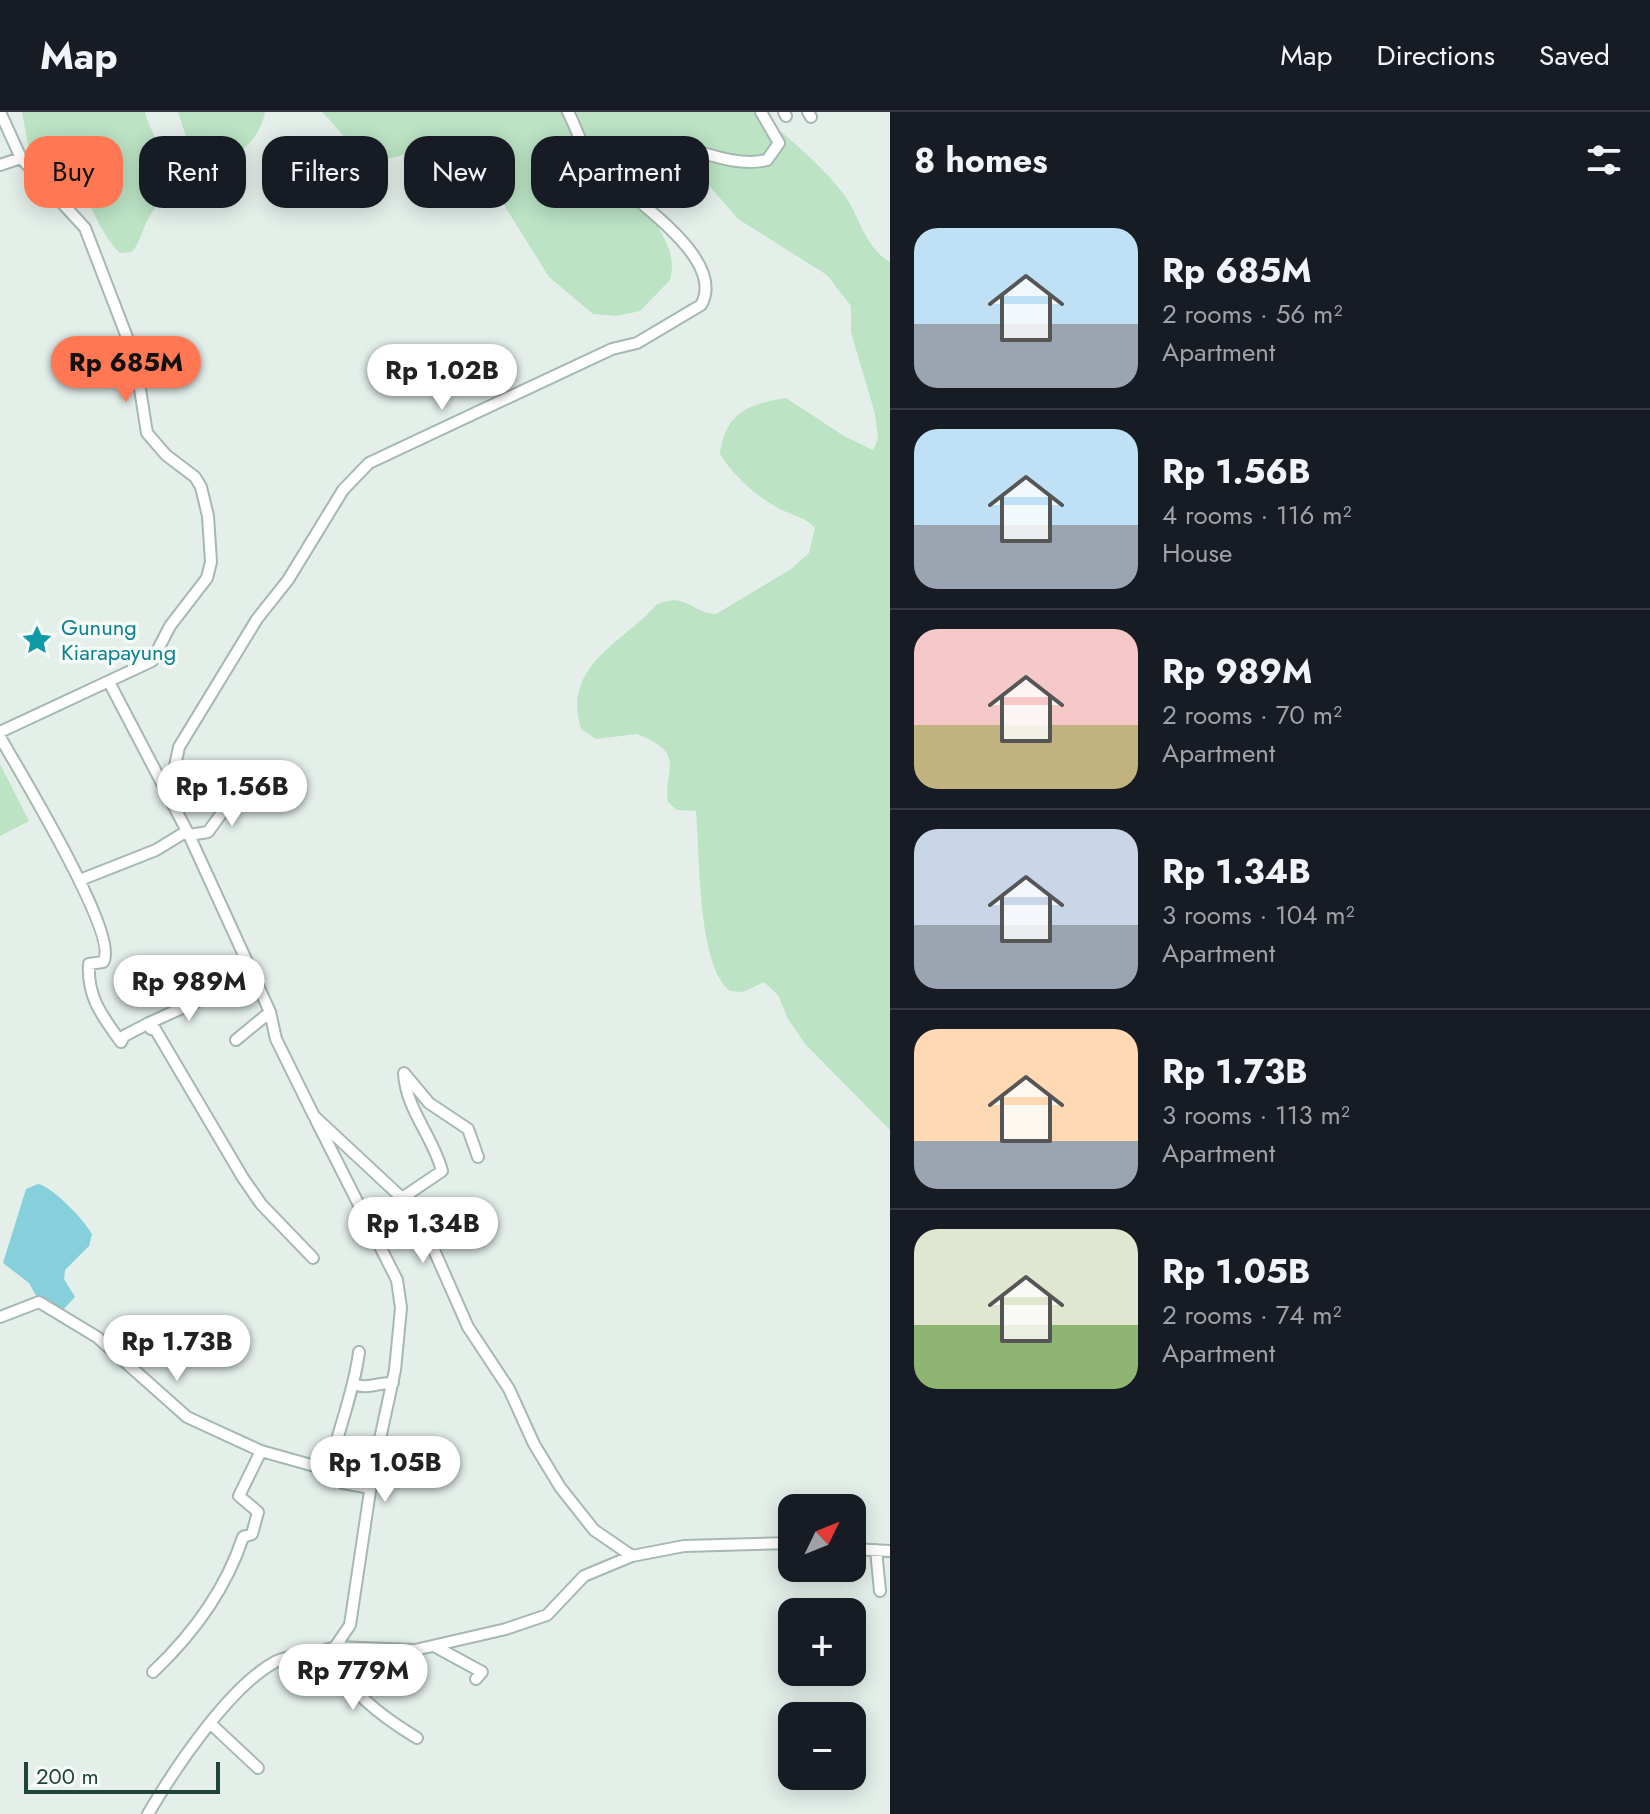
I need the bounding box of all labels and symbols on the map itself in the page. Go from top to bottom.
pin: Rp 685M [52,336,200,404]
pin: Rp 1.02B [359,344,525,412]
place label: Gunung Kiarapayung [61,611,176,668]
place icon: Gunung Kiarapayung [20,623,54,657]
pin: Rp 1.56B [149,760,315,828]
pin: Rp 989M [115,955,263,1023]
pin: Rp 1.34B [340,1197,506,1265]
pin: Rp 1.73B [94,1315,260,1383]
pin: Rp 1.05B [302,1436,468,1504]
north arrow [778,1494,866,1582]
pin: Rp 779M [279,1644,427,1712]
scale bar [24,1758,220,1794]

